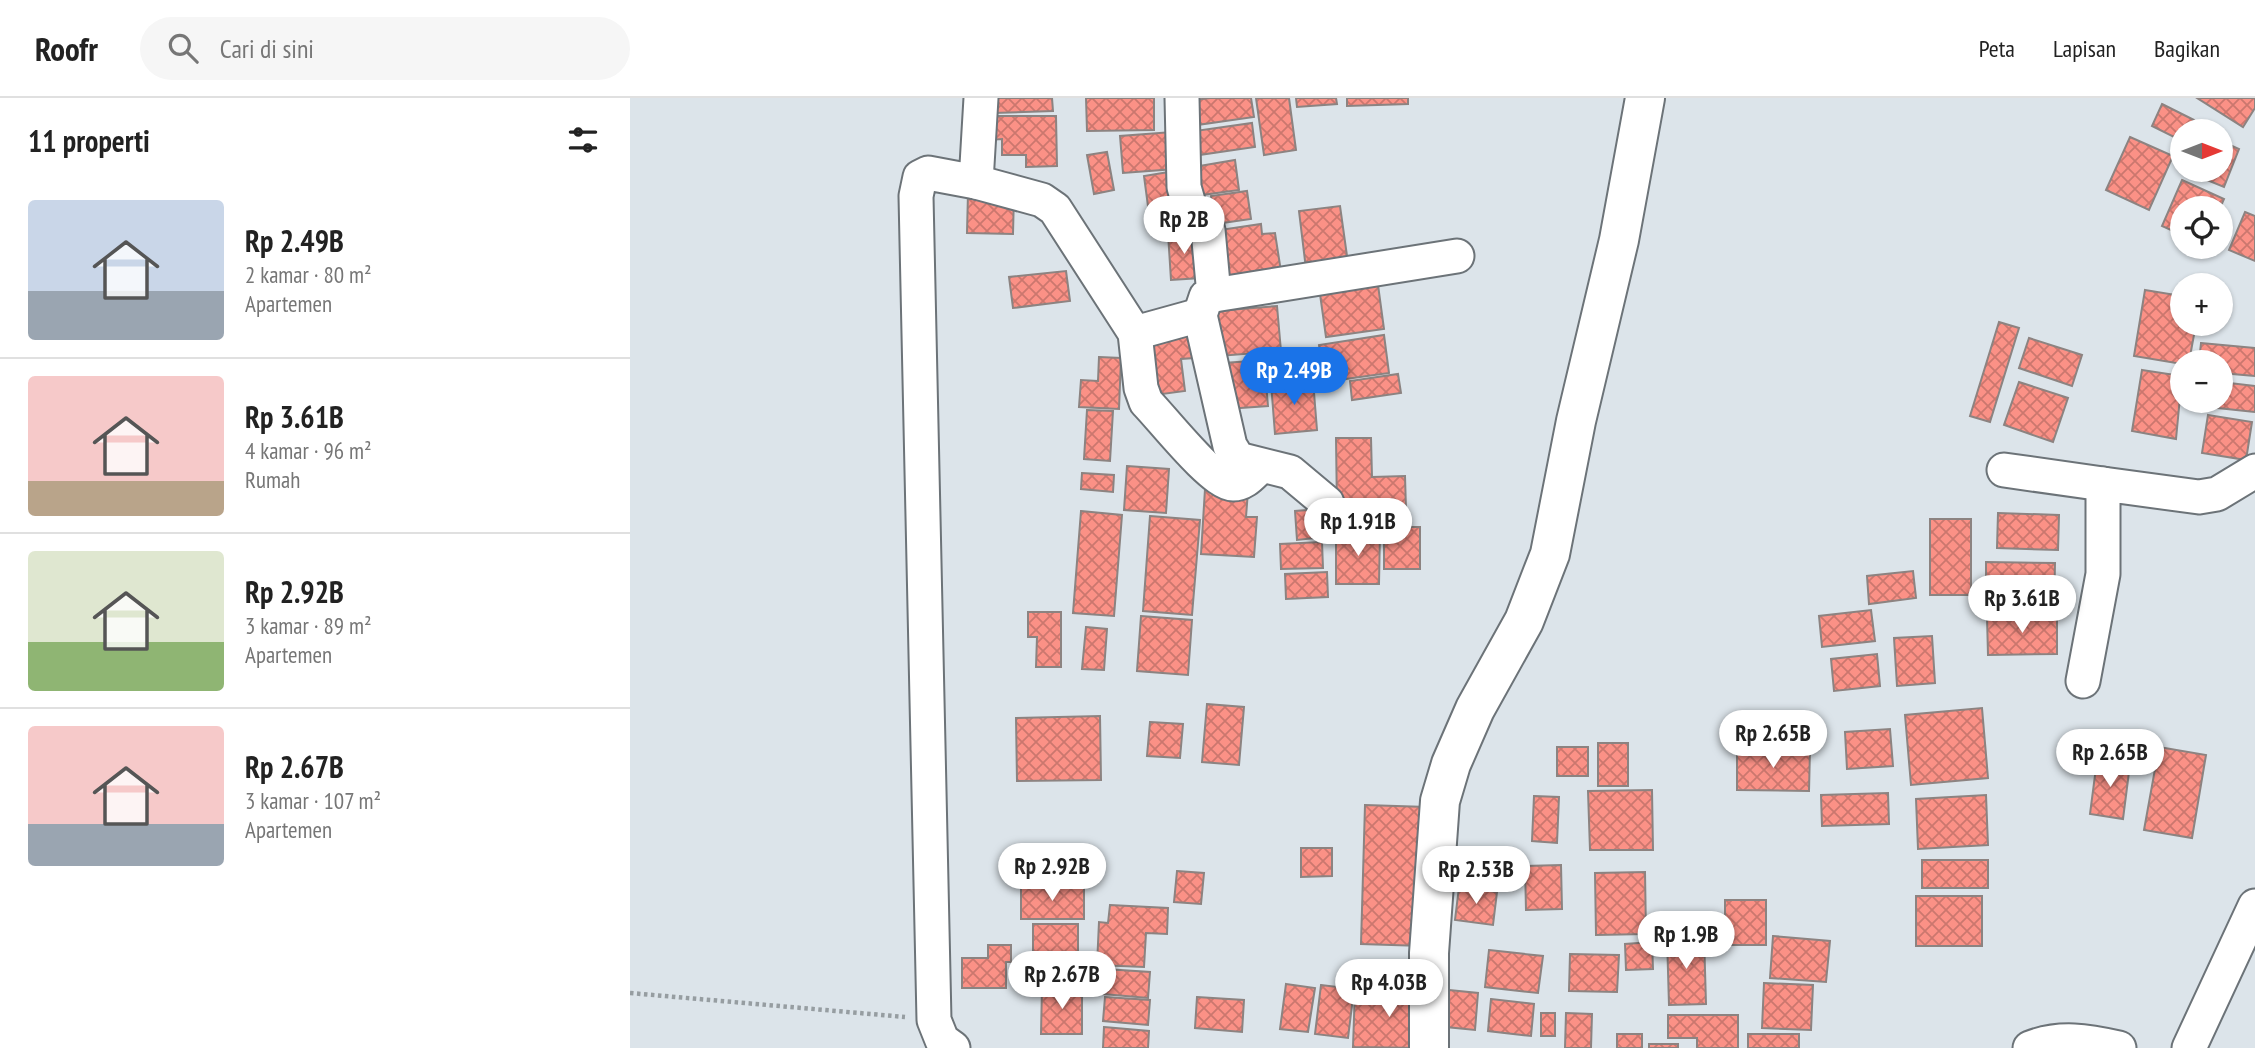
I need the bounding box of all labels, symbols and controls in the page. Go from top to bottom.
search box [140,17,630,80]
text: Roofr [35,27,98,70]
icon: search [164,29,202,67]
text: Cari di sini [220,32,314,65]
text: Peta [1979,33,2015,64]
text: Lapisan [2053,33,2116,64]
text: Bagikan [2154,33,2220,64]
north arrow [2170,119,2233,182]
map controls [2170,119,2233,413]
text: 11 properti [28,121,150,160]
icon: filters [564,121,602,159]
button: locate [2170,196,2233,259]
pin: Rp 2B [1135,197,1233,256]
text: Rp 2B [1160,204,1208,233]
text: Rp 2.49B [245,221,344,260]
icon: home [84,228,168,312]
text: 2 kamar · 80 m² [245,260,372,289]
button: + [2170,273,2233,336]
text: Apartemen [245,289,332,318]
pin: Rp 2.49B [1222,348,1366,407]
button: − [2170,350,2233,413]
text: Rp 2.49B [1256,355,1332,384]
text: Rp 3.61B [245,397,344,436]
icon: home [84,404,168,488]
text: 4 kamar · 96 m² [245,436,372,465]
text: Rumah [245,465,300,494]
pin: Rp 1.91B [1286,498,1430,558]
text: Rp 1.91B [1320,506,1396,535]
text: Rp 2.92B [245,572,344,611]
pin: Rp 3.61B [1950,575,2094,635]
icon: home [84,579,168,663]
text: Rp 3.61B [1984,583,2060,612]
text: 3 kamar · 89 m² [245,611,372,640]
text: Apartemen [245,640,332,669]
pin: Rp 2.65B [1701,710,1845,770]
text: Rp 2.65B [1735,718,1811,747]
pin: Rp 2.65B [2038,730,2182,789]
text: Rp 2.65B [2072,737,2148,766]
text: Rp 2.67B [245,747,344,786]
icon: home [84,754,168,838]
text: 3 kamar · 107 m² [245,786,381,815]
text: Apartemen [245,815,332,844]
pin: Rp 2.92B [980,844,1124,903]
pin: Rp 2.53B [1404,846,1548,906]
text: Rp 2.92B [1014,851,1090,880]
text: Rp 2.53B [1438,854,1514,883]
pin: Rp 1.9B [1621,912,1751,971]
text: Rp 1.9B [1654,919,1718,948]
pin: Rp 2.67B [990,951,1134,1011]
text: Rp 2.67B [1024,959,1100,988]
pin: Rp 4.03B [1317,960,1461,1019]
text: Rp 4.03B [1351,967,1427,996]

